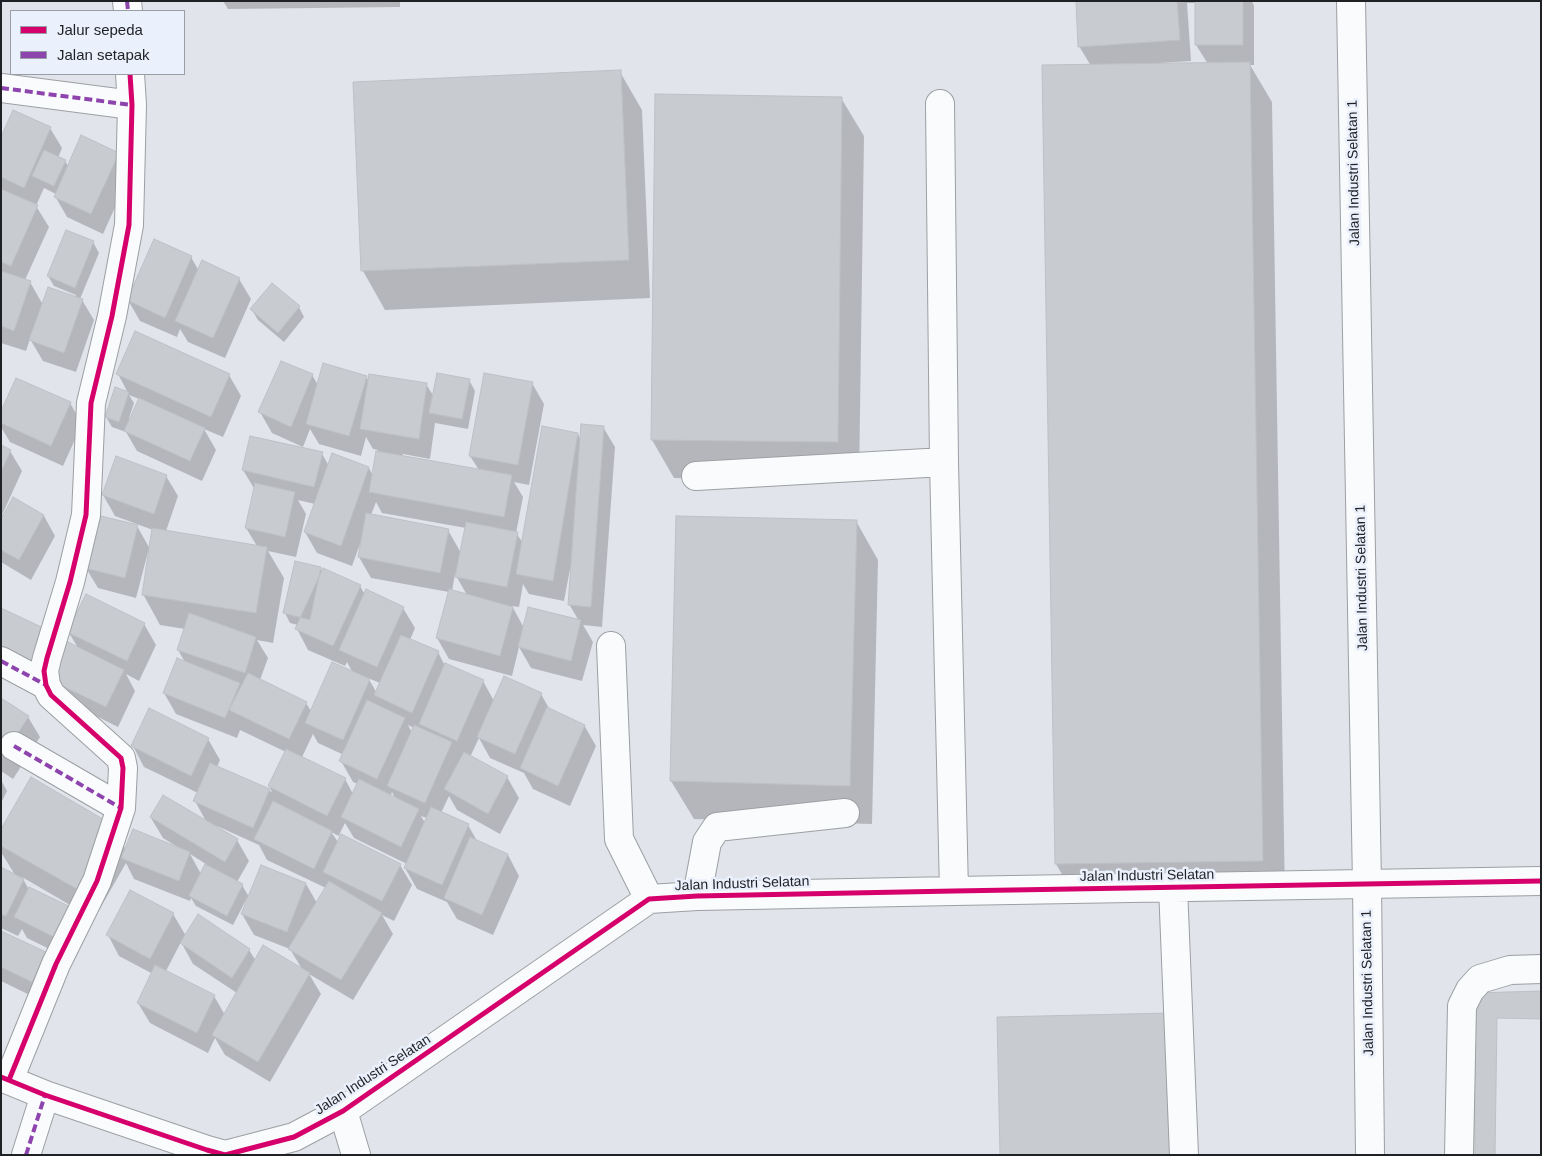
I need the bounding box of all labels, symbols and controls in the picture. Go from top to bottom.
legend [10,10,185,75]
text: Jalur sepeda [57,21,143,38]
text: Jalan setapak [57,46,150,63]
street label: Jalan Industri Selatan 1 [1344,100,1364,246]
street label: Jalan Industri Selatan 1 [1352,505,1372,651]
street label: Jalan Industri Selatan [1080,866,1214,886]
street label: Jalan Industri Selatan [674,873,810,895]
street label: Jalan Industri Selatan 1 [1358,910,1378,1056]
street label: Jalan Industri Selatan [312,1031,434,1119]

